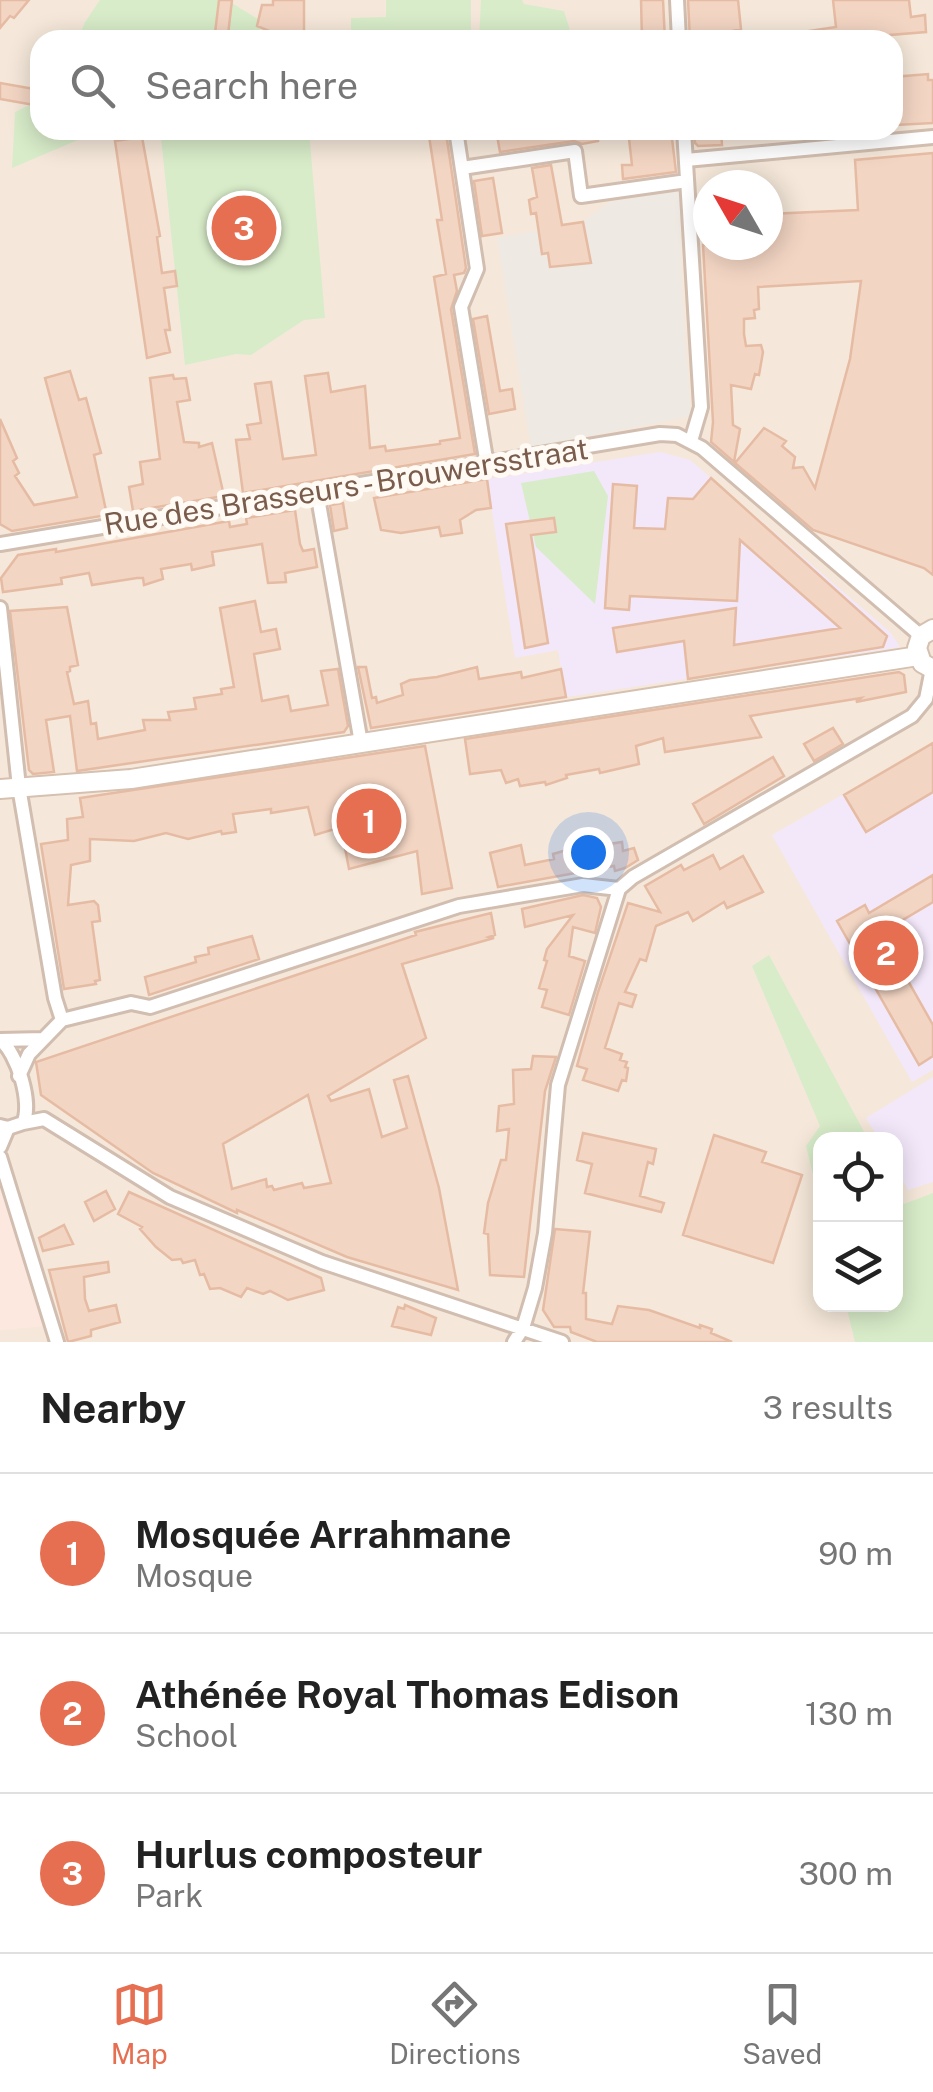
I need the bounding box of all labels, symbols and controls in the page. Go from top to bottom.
search box [30,30,903,140]
icon: search [65,58,120,113]
text: Search here [145,63,358,108]
north arrow [693,170,783,260]
pin: 3 [212,190,276,266]
street label: Rue des Brasseurs - Brouwersstraat [101,430,591,542]
pin: 1 [336,784,402,858]
your location [563,827,614,878]
pin: 2 [854,916,918,990]
map controls [813,1132,903,1312]
button: locate [813,1132,903,1222]
button: layers [813,1222,903,1312]
text: Nearby [40,1383,186,1432]
text: 3 results [763,1389,893,1426]
text: Mosquée Arrahmane [135,1512,512,1557]
text: 1 [66,1535,79,1572]
text: 90 m [818,1535,893,1572]
text: Mosque [135,1557,253,1594]
text: Athénée Royal Thomas Edison [135,1672,679,1717]
text: 2 [62,1695,83,1732]
text: 130 m [805,1695,893,1732]
text: School [135,1717,238,1754]
text: Hurlus composteur [135,1832,482,1877]
text: 3 [62,1855,83,1892]
text: 300 m [799,1855,893,1892]
text: Park [135,1877,203,1914]
tab: Map [111,1977,168,2070]
tab: Directions [389,1977,521,2070]
tab: Saved [742,1977,822,2070]

